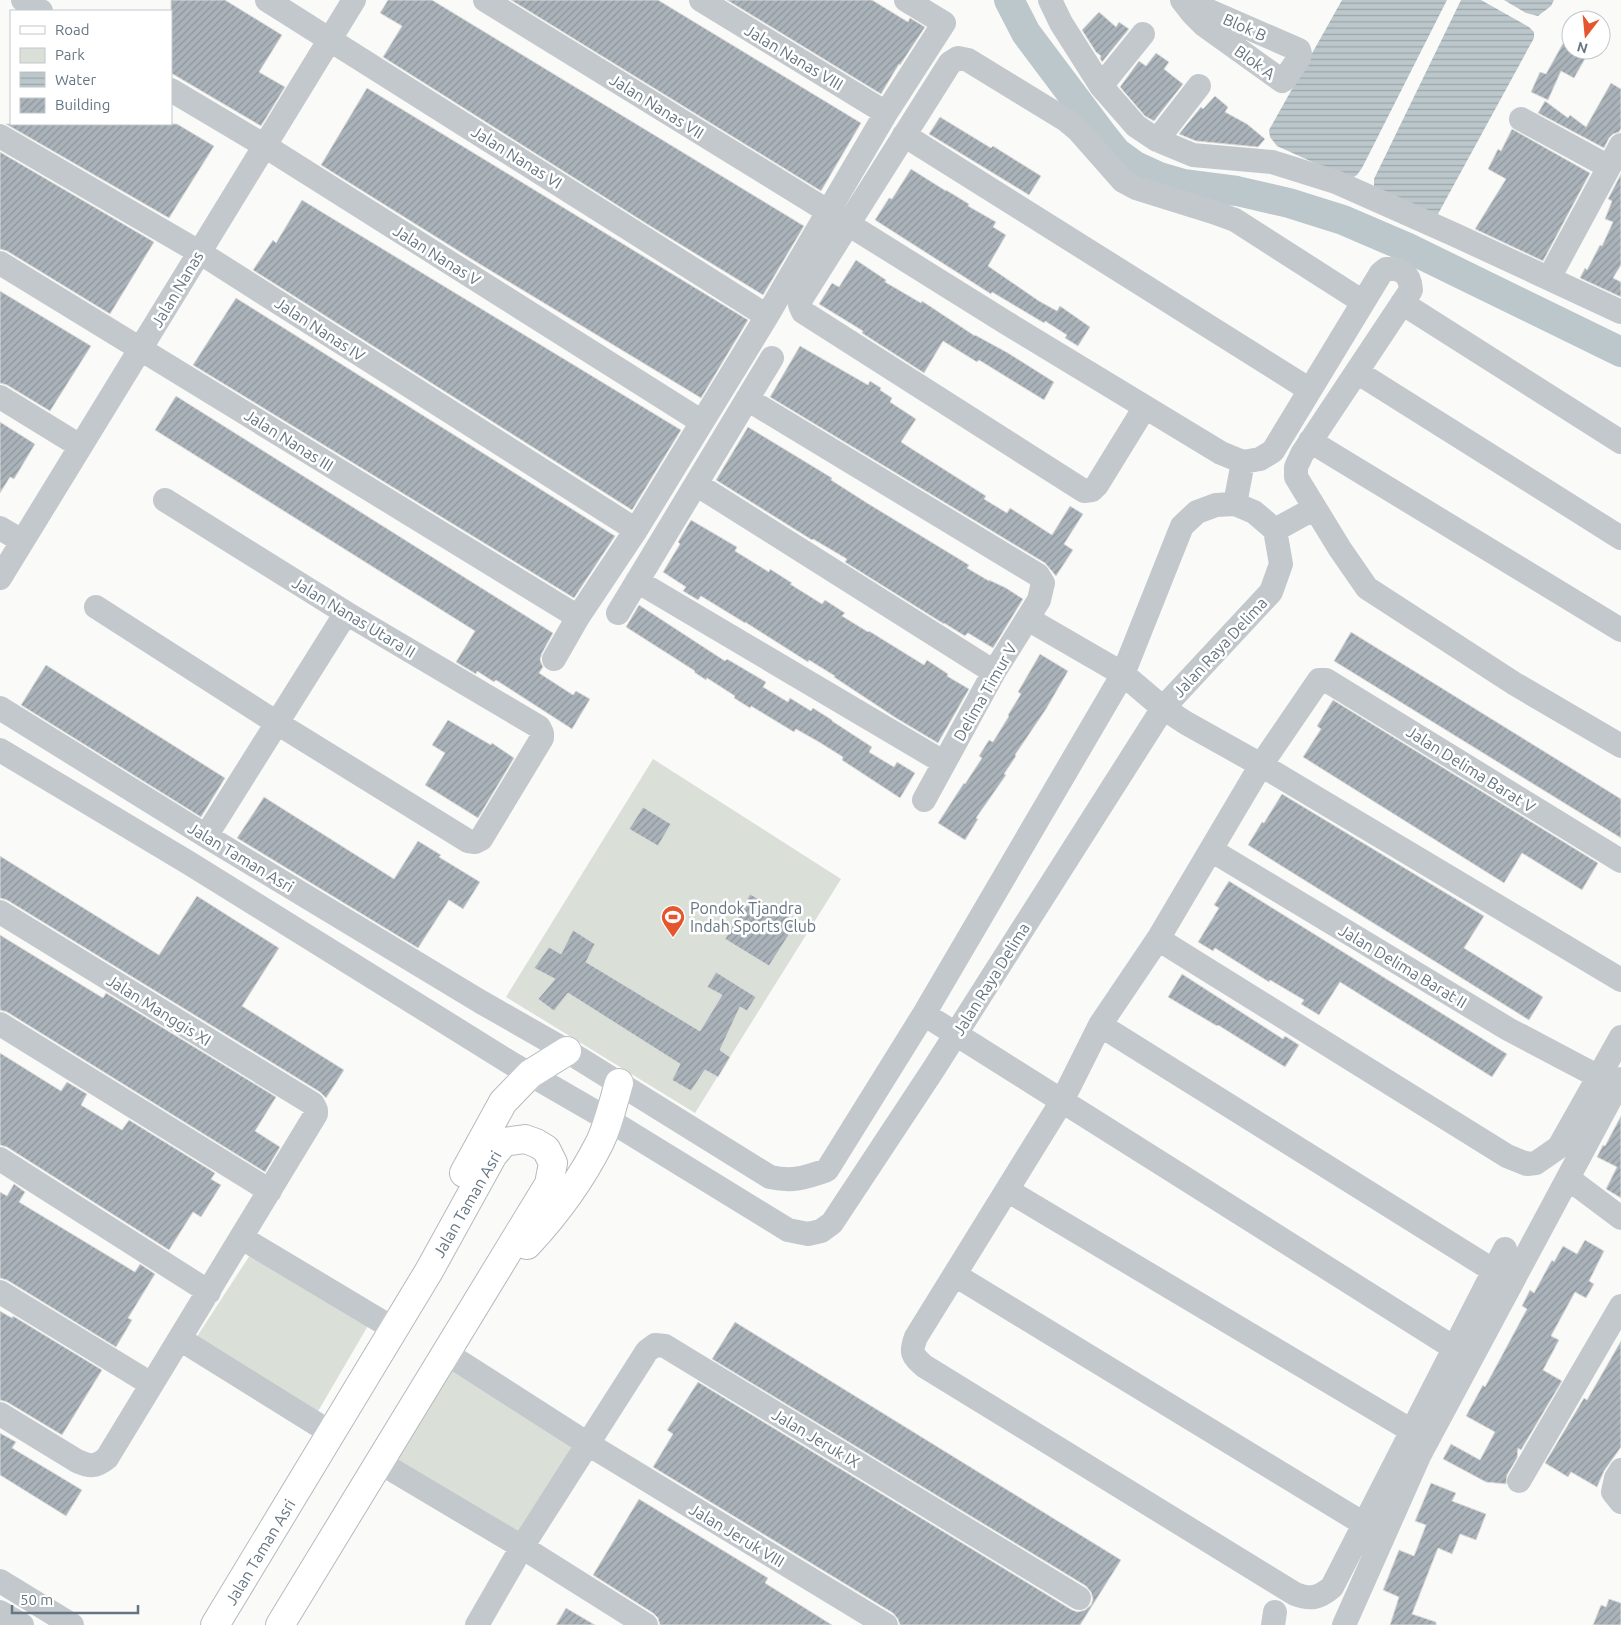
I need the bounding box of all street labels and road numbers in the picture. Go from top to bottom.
street label: Blok B [1220,9,1270,45]
street label: Jalan Nanas VIII [742,21,846,93]
street label: Blok A [1231,41,1279,83]
street label: Jalan Nanas VII [607,70,707,142]
street label: Jalan Nanas VI [468,122,566,192]
street label: Jalan Nanas V [390,221,484,289]
street label: Jalan Nanas [147,248,207,330]
street label: Jalan Nanas IV [272,293,368,365]
street label: Jalan Nanas III [241,406,337,474]
street label: Jalan Nanas Utara II [289,573,419,661]
street label: Jalan Raya Delima [1169,594,1271,700]
street label: Delima Timur V [950,640,1020,744]
street label: Jalan Delima Barat V [1403,722,1539,816]
street label: Jalan Taman Asri [185,818,297,896]
street label: Jalan Raya Delima [949,919,1033,1039]
street label: Jalan Delima Barat II [1336,921,1470,1011]
street label: Jalan Manggis XI [104,971,214,1049]
street label: Jalan Taman Asri [429,1147,505,1261]
street label: Jalan Jeruk IX [769,1405,863,1471]
street label: Jalan Taman Asri [221,1496,299,1608]
street label: Jalan Jeruk VIII [686,1500,788,1570]

